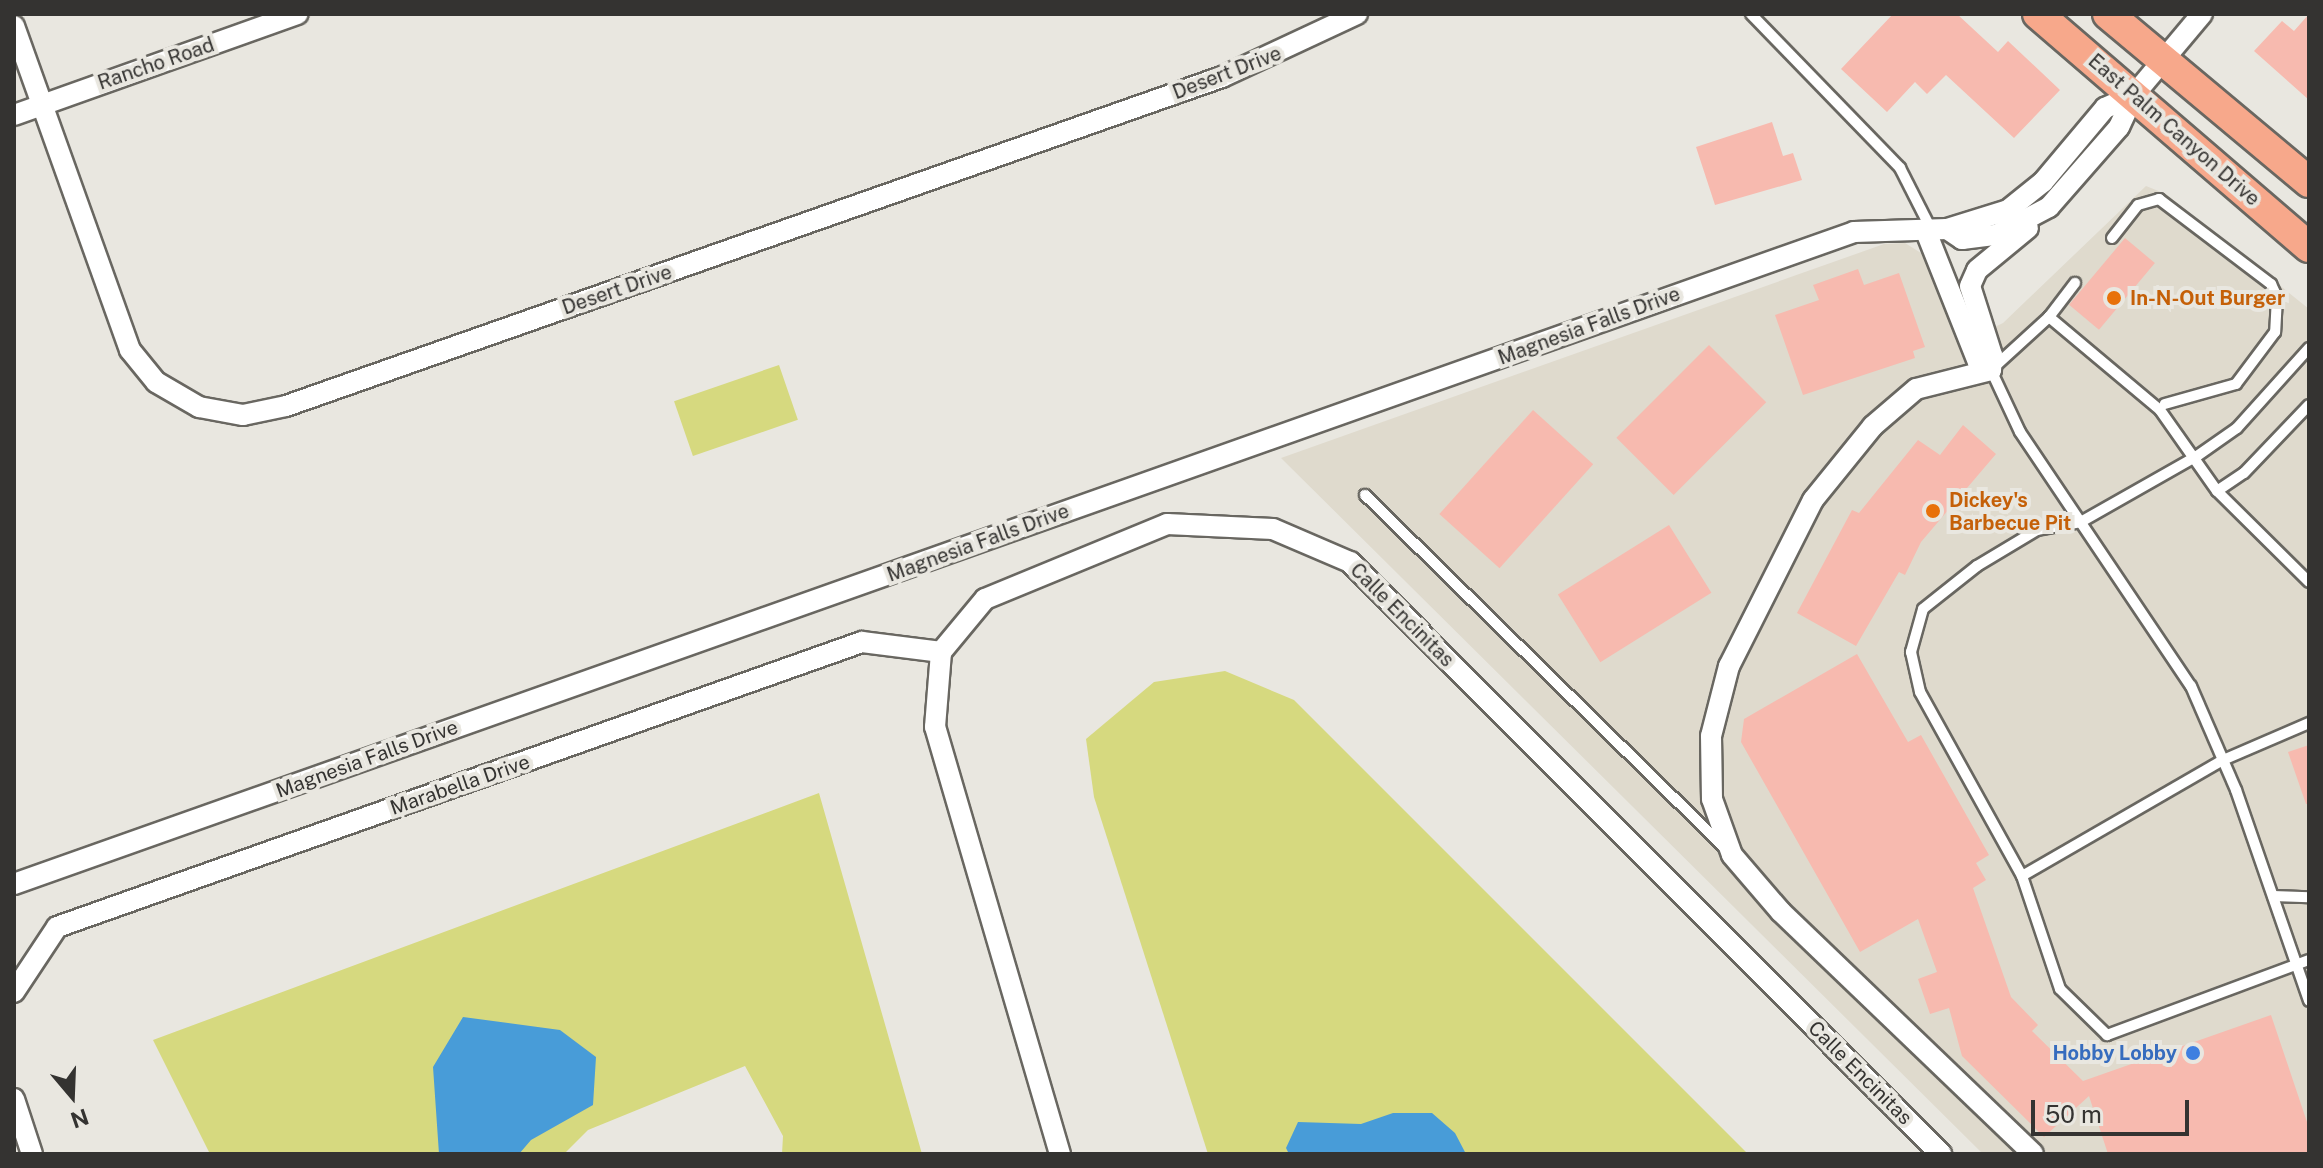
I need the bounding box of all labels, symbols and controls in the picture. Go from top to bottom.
street label: Rancho Road [95,33,217,95]
street label: Desert Drive [1169,41,1285,105]
street label: East Palm Canyon Drive [2083,49,2265,211]
street label: Desert Drive [559,260,675,320]
street label: Magnesia Falls Drive [1495,282,1683,370]
place label: In-N-Out Burger [2130,286,2285,310]
marker: In-N-Out Burger [2105,289,2123,307]
place label: Dickey's Barbecue Pit [1949,488,2071,535]
street label: Magnesia Falls Drive [884,499,1072,587]
marker: Dickey's Barbecue Pit [1924,502,1942,520]
street label: Calle Encinitas [1345,558,1459,672]
street label: Magnesia Falls Drive [273,715,461,803]
street label: Marabella Drive [387,750,533,820]
street label: Calle Encinitas [1803,1016,1917,1130]
place label: Hobby Lobby [2052,1041,2177,1065]
marker: Hobby Lobby [2184,1044,2202,1062]
north arrow [32,1056,112,1136]
scale bar [2035,1084,2193,1134]
text: 50 m [2045,1100,2102,1128]
text: N [67,1104,92,1134]

